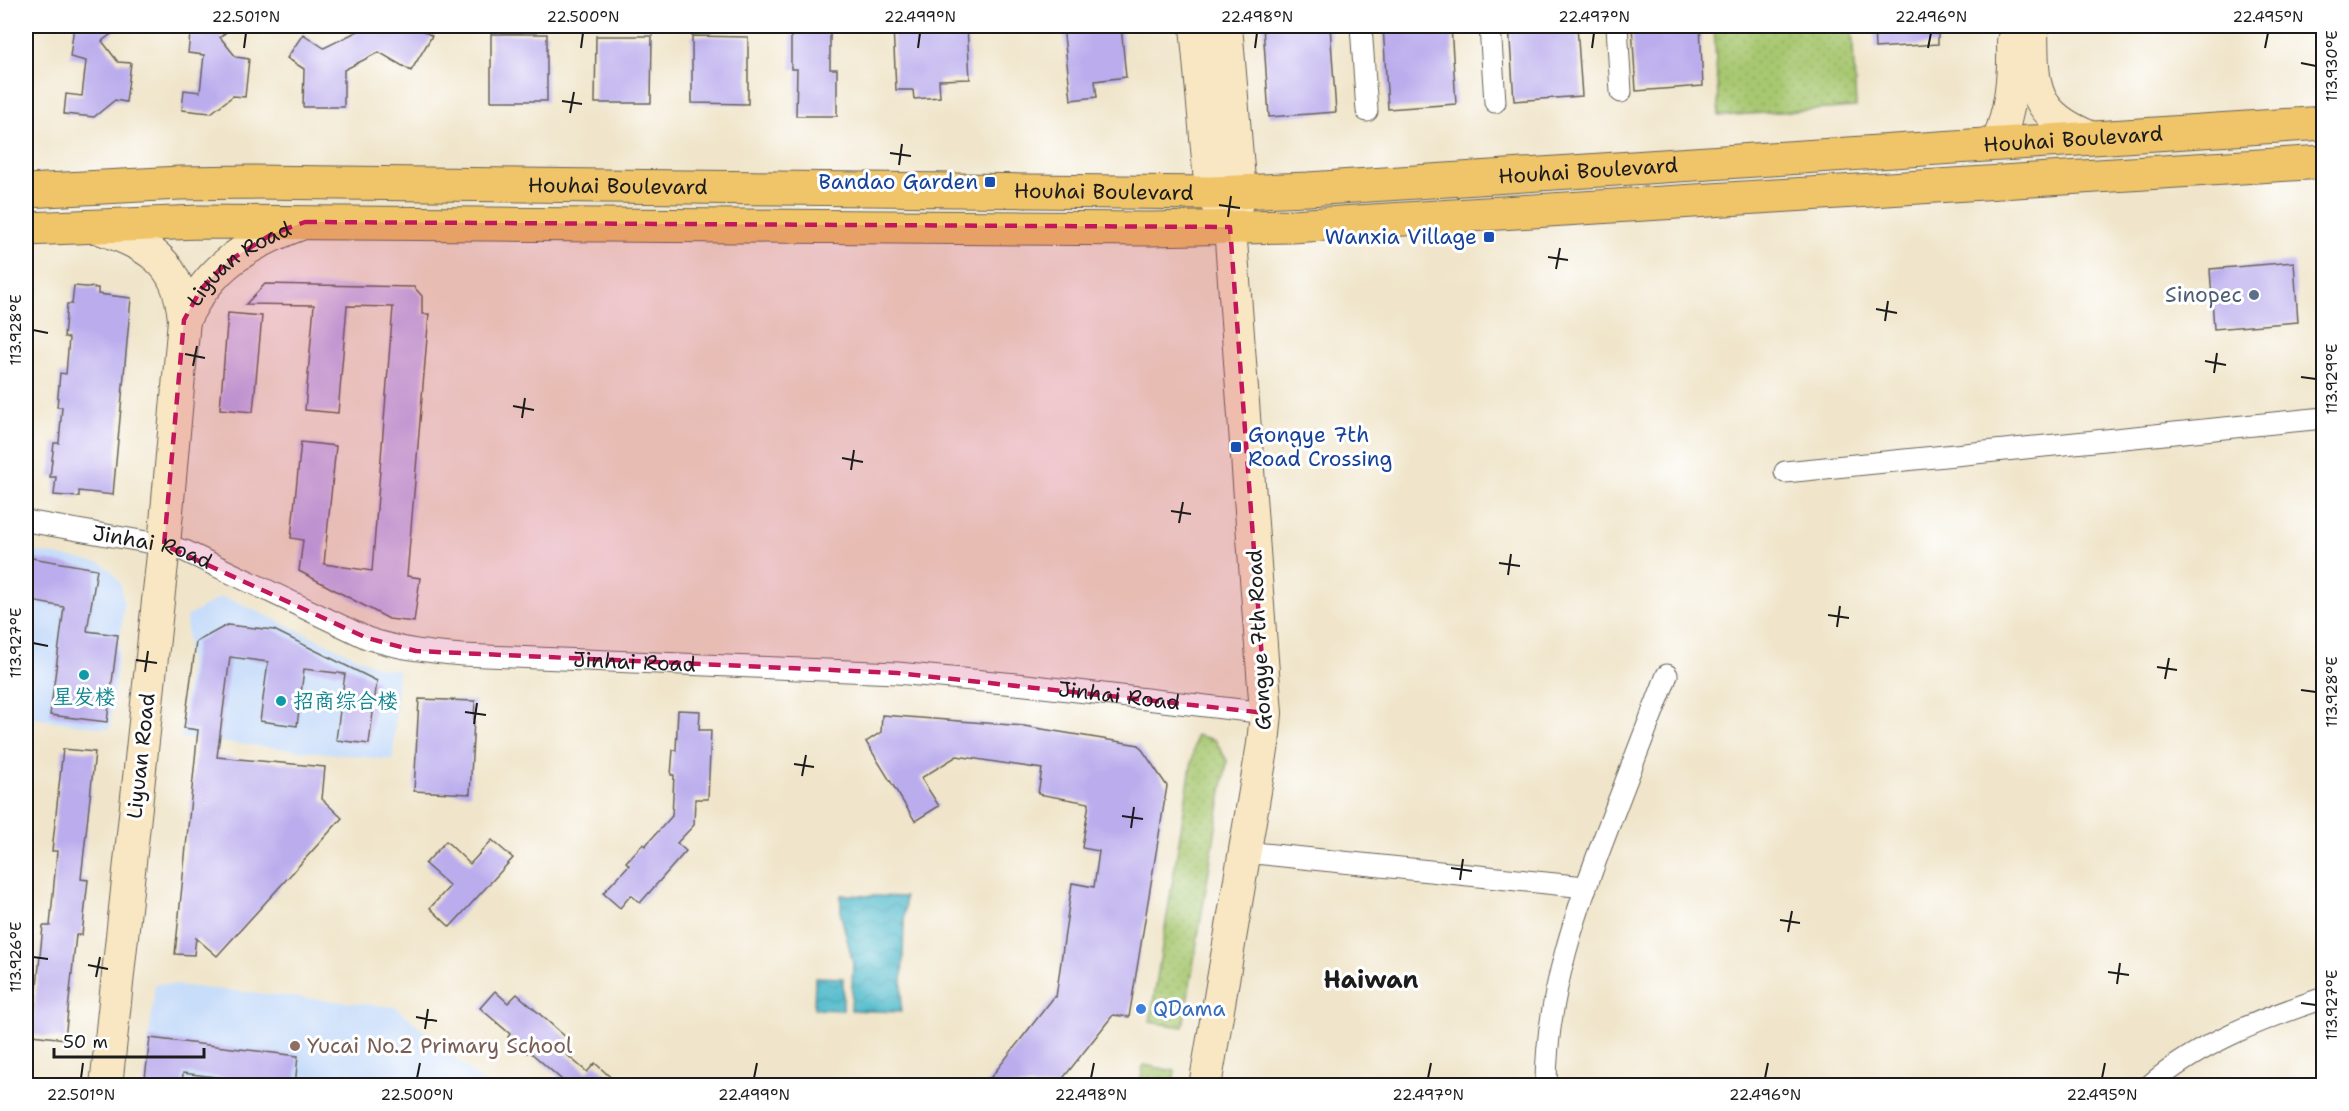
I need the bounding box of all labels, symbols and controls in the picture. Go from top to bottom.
text: 22.501°N [212,7,280,27]
text: 22.500°N [547,7,619,27]
text: 22.499°N [884,7,956,27]
text: 22.498°N [1221,7,1293,27]
text: 22.497°N [1558,7,1630,27]
text: 22.496°N [1895,7,1967,27]
text: 22.495°N [2232,7,2304,27]
text: 113.930°E [2322,30,2342,102]
street label: Houhai Boulevard [1982,120,2164,159]
street label: Houhai Boulevard [1497,151,1679,191]
place label: Bandao Garden [819,168,978,196]
street label: Houhai Boulevard [528,171,708,201]
marker: Bandao Garden [983,175,997,189]
street label: Houhai Boulevard [1014,177,1194,207]
street label: Liyuan Road [181,215,295,312]
place label: Wanxia Village [1325,223,1477,251]
marker: Wanxia Village [1482,230,1496,244]
place label: Sinopec [2165,281,2242,309]
marker: Sinopec [2247,288,2261,302]
text: 113.928°E [6,294,26,366]
text: 113.929°E [2322,344,2342,414]
place label: Gongye 7th Road Crossing [1248,421,1392,473]
marker: Gongye 7th Road Crossing [1229,440,1243,454]
street label: Jinhai Road [90,519,217,576]
street label: Gongye 7th Road [1240,549,1278,731]
text: 113.927°E [6,608,26,678]
street label: Jinhai Road [573,646,696,679]
text: 113.928°E [2322,656,2342,728]
marker: 星发楼 [77,668,91,682]
street label: Jinhai Road [1056,675,1182,717]
place label: 星发楼 [53,683,116,711]
place label: 招商综合楼 [293,687,398,715]
street label: Liyuan Road [120,692,162,820]
marker: 招商综合楼 [274,694,288,708]
text: 113.926°E [6,922,26,992]
district label: Haiwan [1323,964,1419,996]
text: 113.927°E [2322,970,2342,1040]
place label: QDama [1153,995,1226,1023]
marker: QDama [1134,1002,1148,1016]
scale bar [54,1021,204,1059]
text: 50 m [63,1030,108,1054]
place label: Yucai No.2 Primary School [307,1032,573,1060]
marker: Yucai No.2 Primary School [288,1039,302,1053]
text: 22.501°N [47,1085,115,1105]
text: 22.500°N [381,1085,453,1105]
text: 22.499°N [718,1085,790,1105]
text: 22.498°N [1055,1085,1127,1105]
text: 22.497°N [1392,1085,1464,1105]
text: 22.496°N [1729,1085,1801,1105]
text: 22.495°N [2066,1085,2138,1105]

